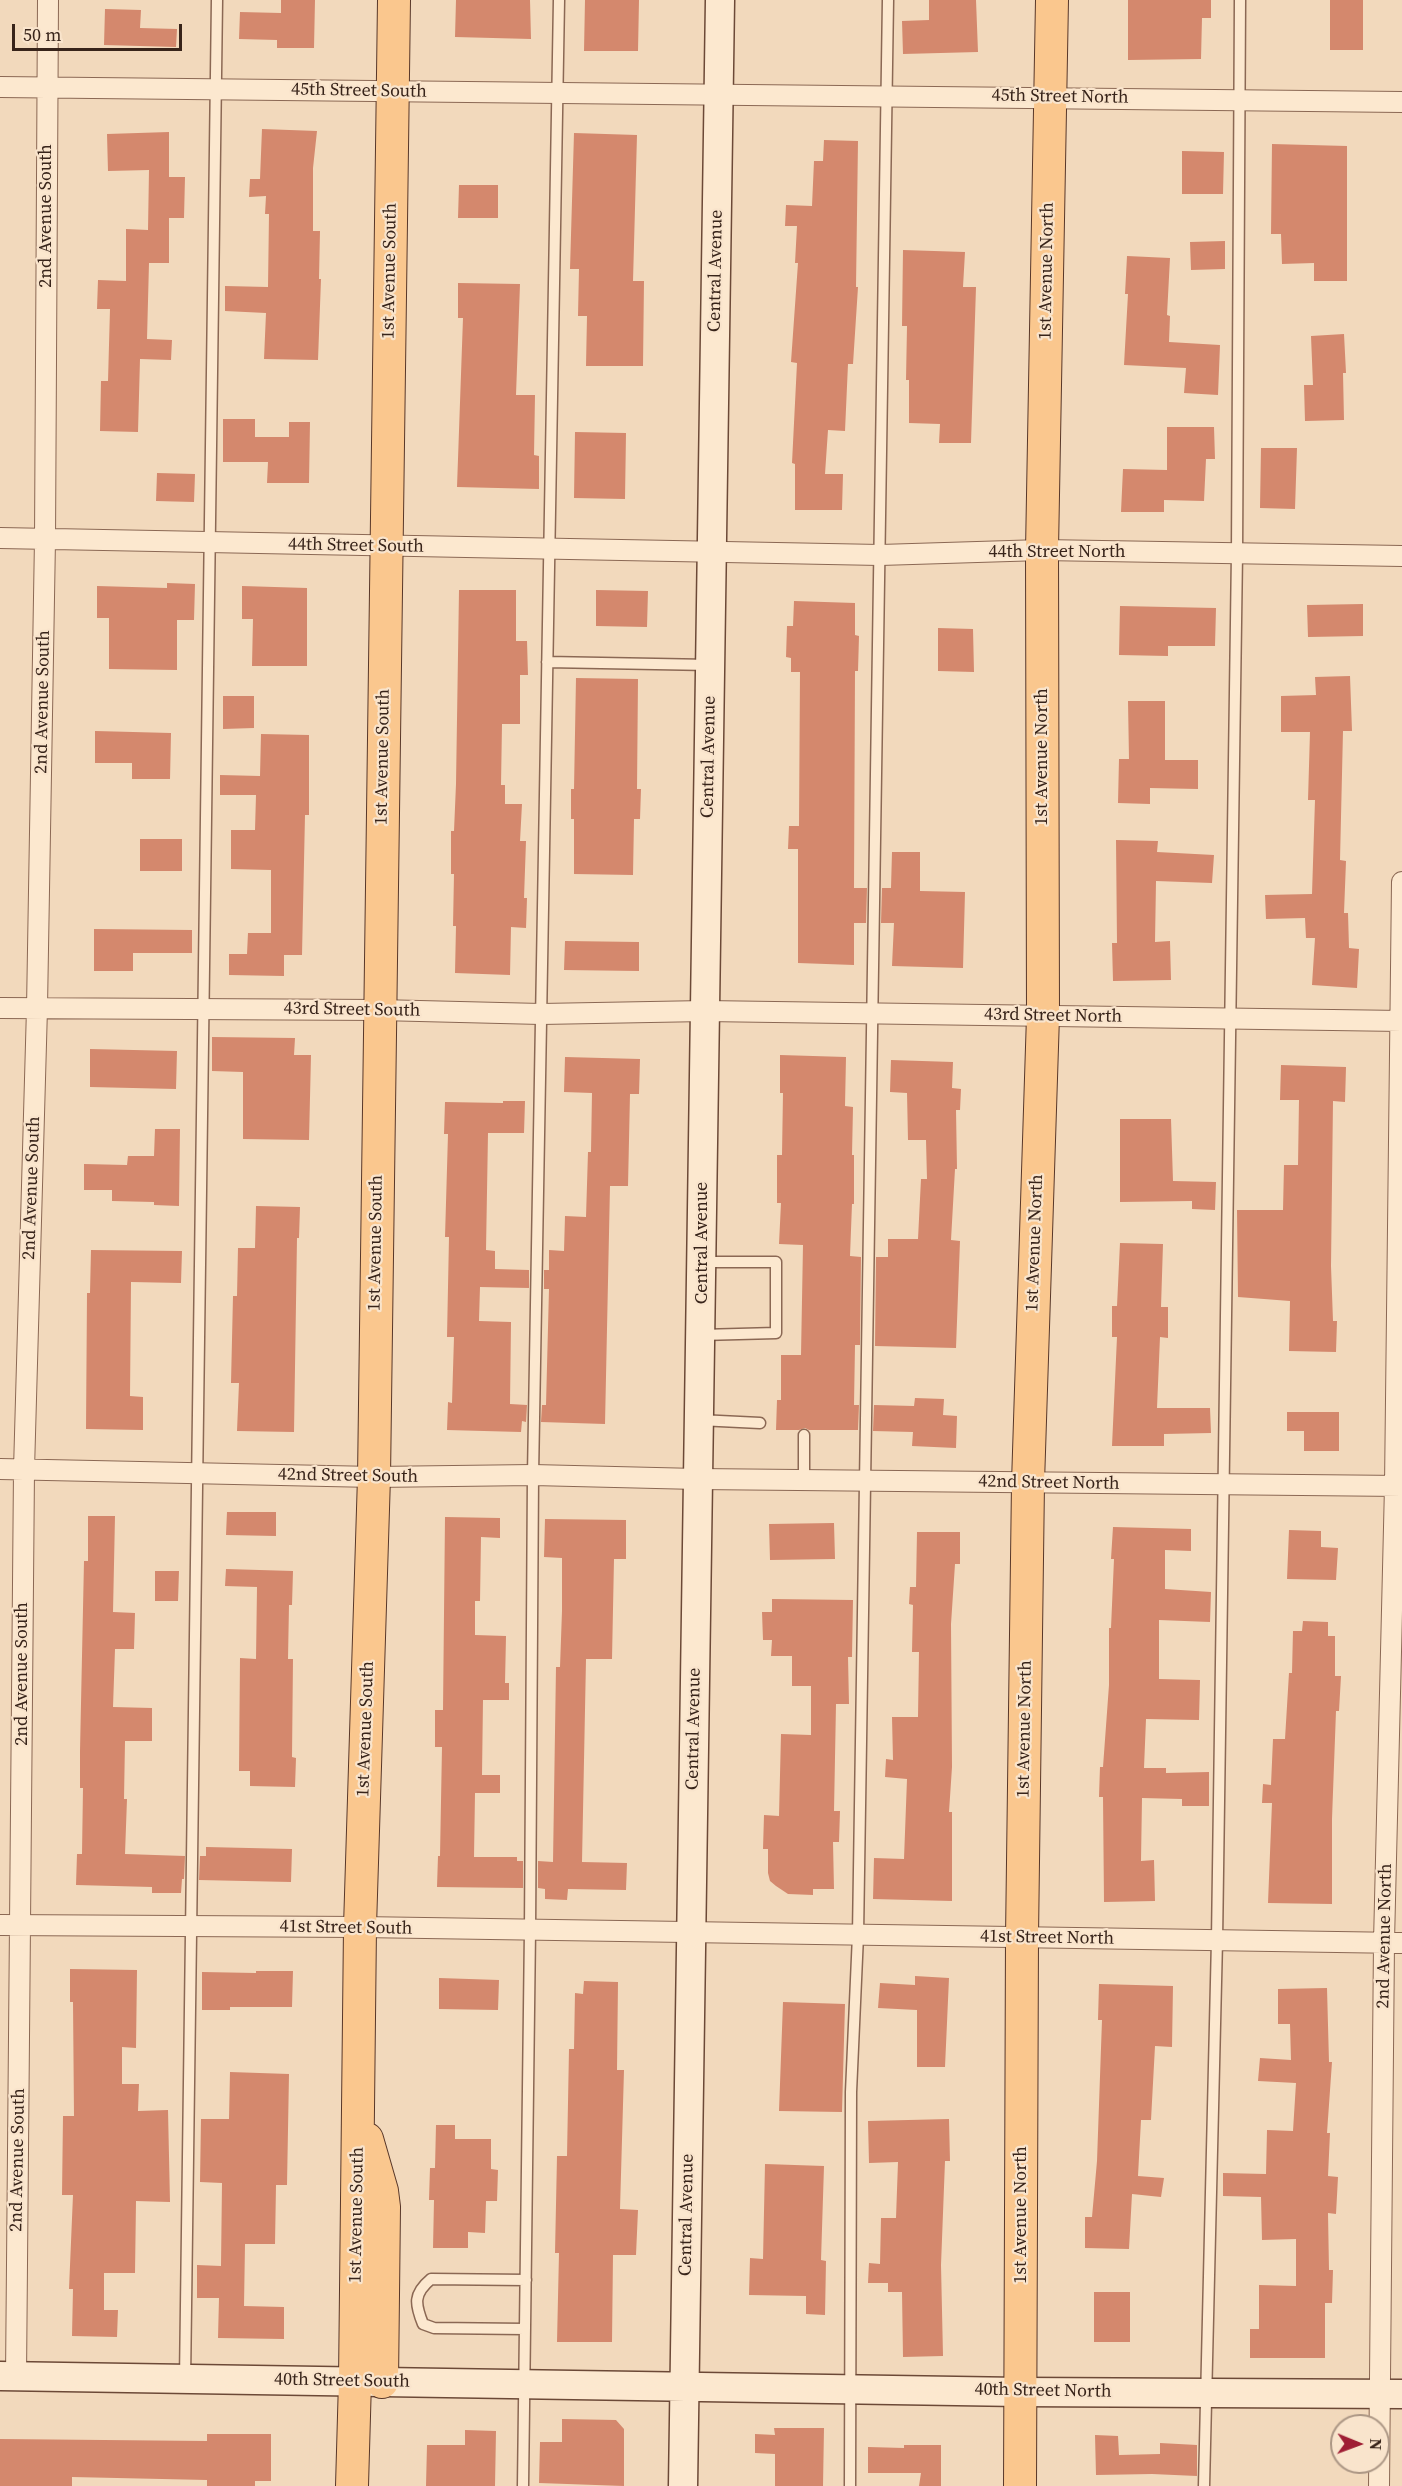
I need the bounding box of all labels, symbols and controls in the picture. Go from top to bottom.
scale bar [15,12,184,50]
text: 50 m [23,22,61,47]
street label: 45th Street South [291,79,427,103]
street label: 45th Street North [991,85,1129,109]
street label: 2nd Avenue South [35,144,57,288]
street label: 1st Avenue North [1035,202,1059,340]
street label: 1st Avenue South [378,203,402,339]
street label: Central Avenue [704,210,728,332]
street label: 44th Street South [288,534,424,558]
street label: 44th Street North [988,541,1126,563]
street label: 2nd Avenue South [31,630,55,774]
street label: 1st Avenue North [1031,688,1053,826]
street label: 1st Avenue South [371,689,395,825]
street label: Central Avenue [697,696,721,818]
street label: 43rd Street South [284,998,420,1022]
street label: 43rd Street North [984,1004,1122,1028]
street label: 2nd Avenue South [19,1116,45,1260]
street label: 1st Avenue North [1022,1174,1048,1312]
street label: 1st Avenue South [364,1175,388,1311]
street label: Central Avenue [691,1182,713,1304]
street label: 42nd Street South [278,1464,418,1488]
street label: 42nd Street North [978,1471,1120,1495]
street label: 2nd Avenue South [11,1602,33,1746]
street label: 1st Avenue North [1013,1660,1037,1798]
street label: 1st Avenue South [353,1661,379,1797]
street label: Central Avenue [682,1668,706,1790]
street label: 2nd Avenue North [1373,1863,1397,2009]
street label: 41st Street South [279,1916,413,1940]
street label: 41st Street North [980,1926,1114,1950]
street label: 2nd Avenue South [6,2088,30,2232]
street label: 1st Avenue North [1010,2146,1032,2284]
street label: 1st Avenue South [345,2147,369,2283]
street label: Central Avenue [675,2154,699,2276]
street label: 40th Street South [274,2369,410,2393]
street label: 40th Street North [974,2379,1112,2403]
north arrow [1330,2414,1390,2474]
text: N [1365,2438,1387,2450]

